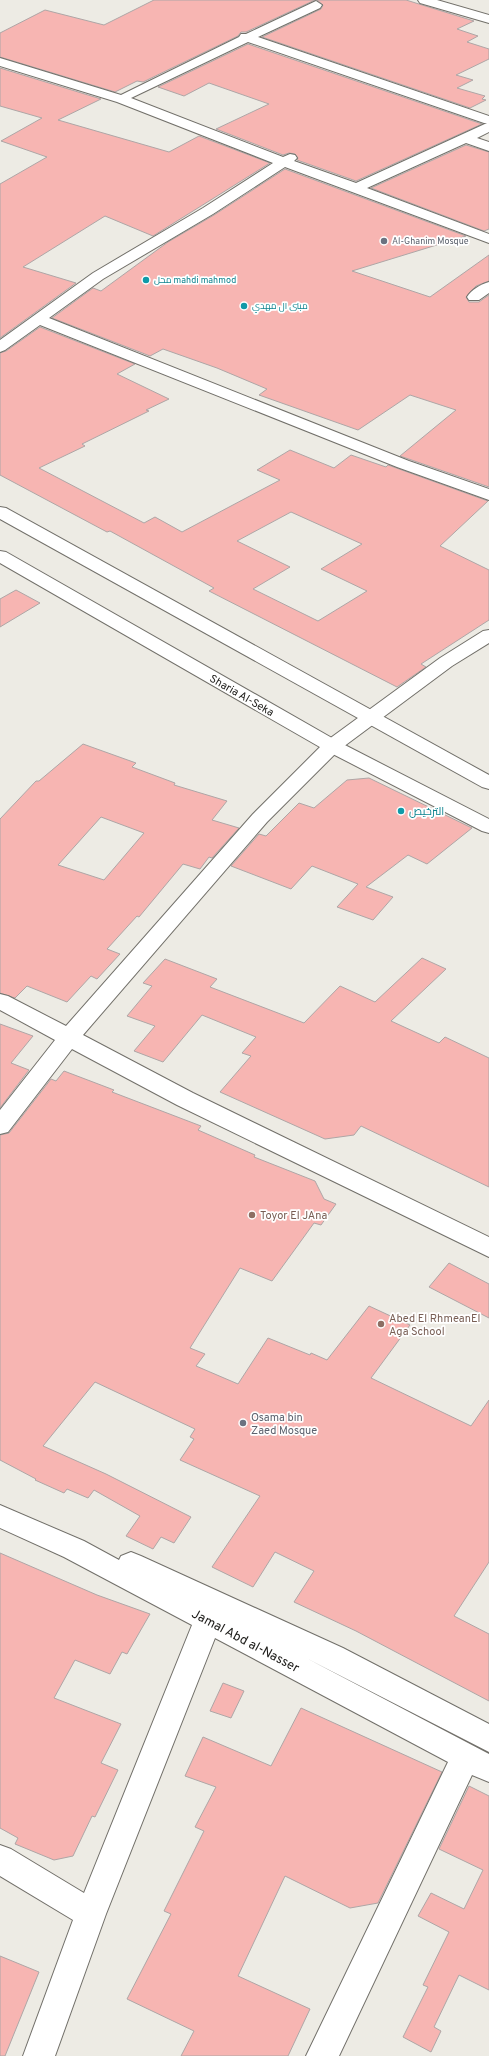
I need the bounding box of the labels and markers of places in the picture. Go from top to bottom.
marker: Al-Ghanim Mosque [379,236,389,246]
place label: Al-Ghanim Mosque [392,236,469,247]
marker: محل mahdi mahmod [141,275,151,285]
place label: محل mahdi mahmod [154,275,236,286]
marker: مبنى ال مهدي [239,301,249,311]
place label: مبنى ال مهدي [252,301,308,313]
place label: الترخيص [409,805,444,819]
marker: الترخيص [396,806,406,816]
place label: Toyor El JAna [260,1209,328,1223]
marker: Toyor El JAna [247,1210,257,1220]
place label: Abed El RhmeanEl Aga School [389,1312,480,1339]
marker: Abed El RhmeanEl Aga School [376,1319,386,1329]
place label: Osama bin Zaed Mosque [251,1411,317,1438]
marker: Osama bin Zaed Mosque [238,1418,248,1428]

